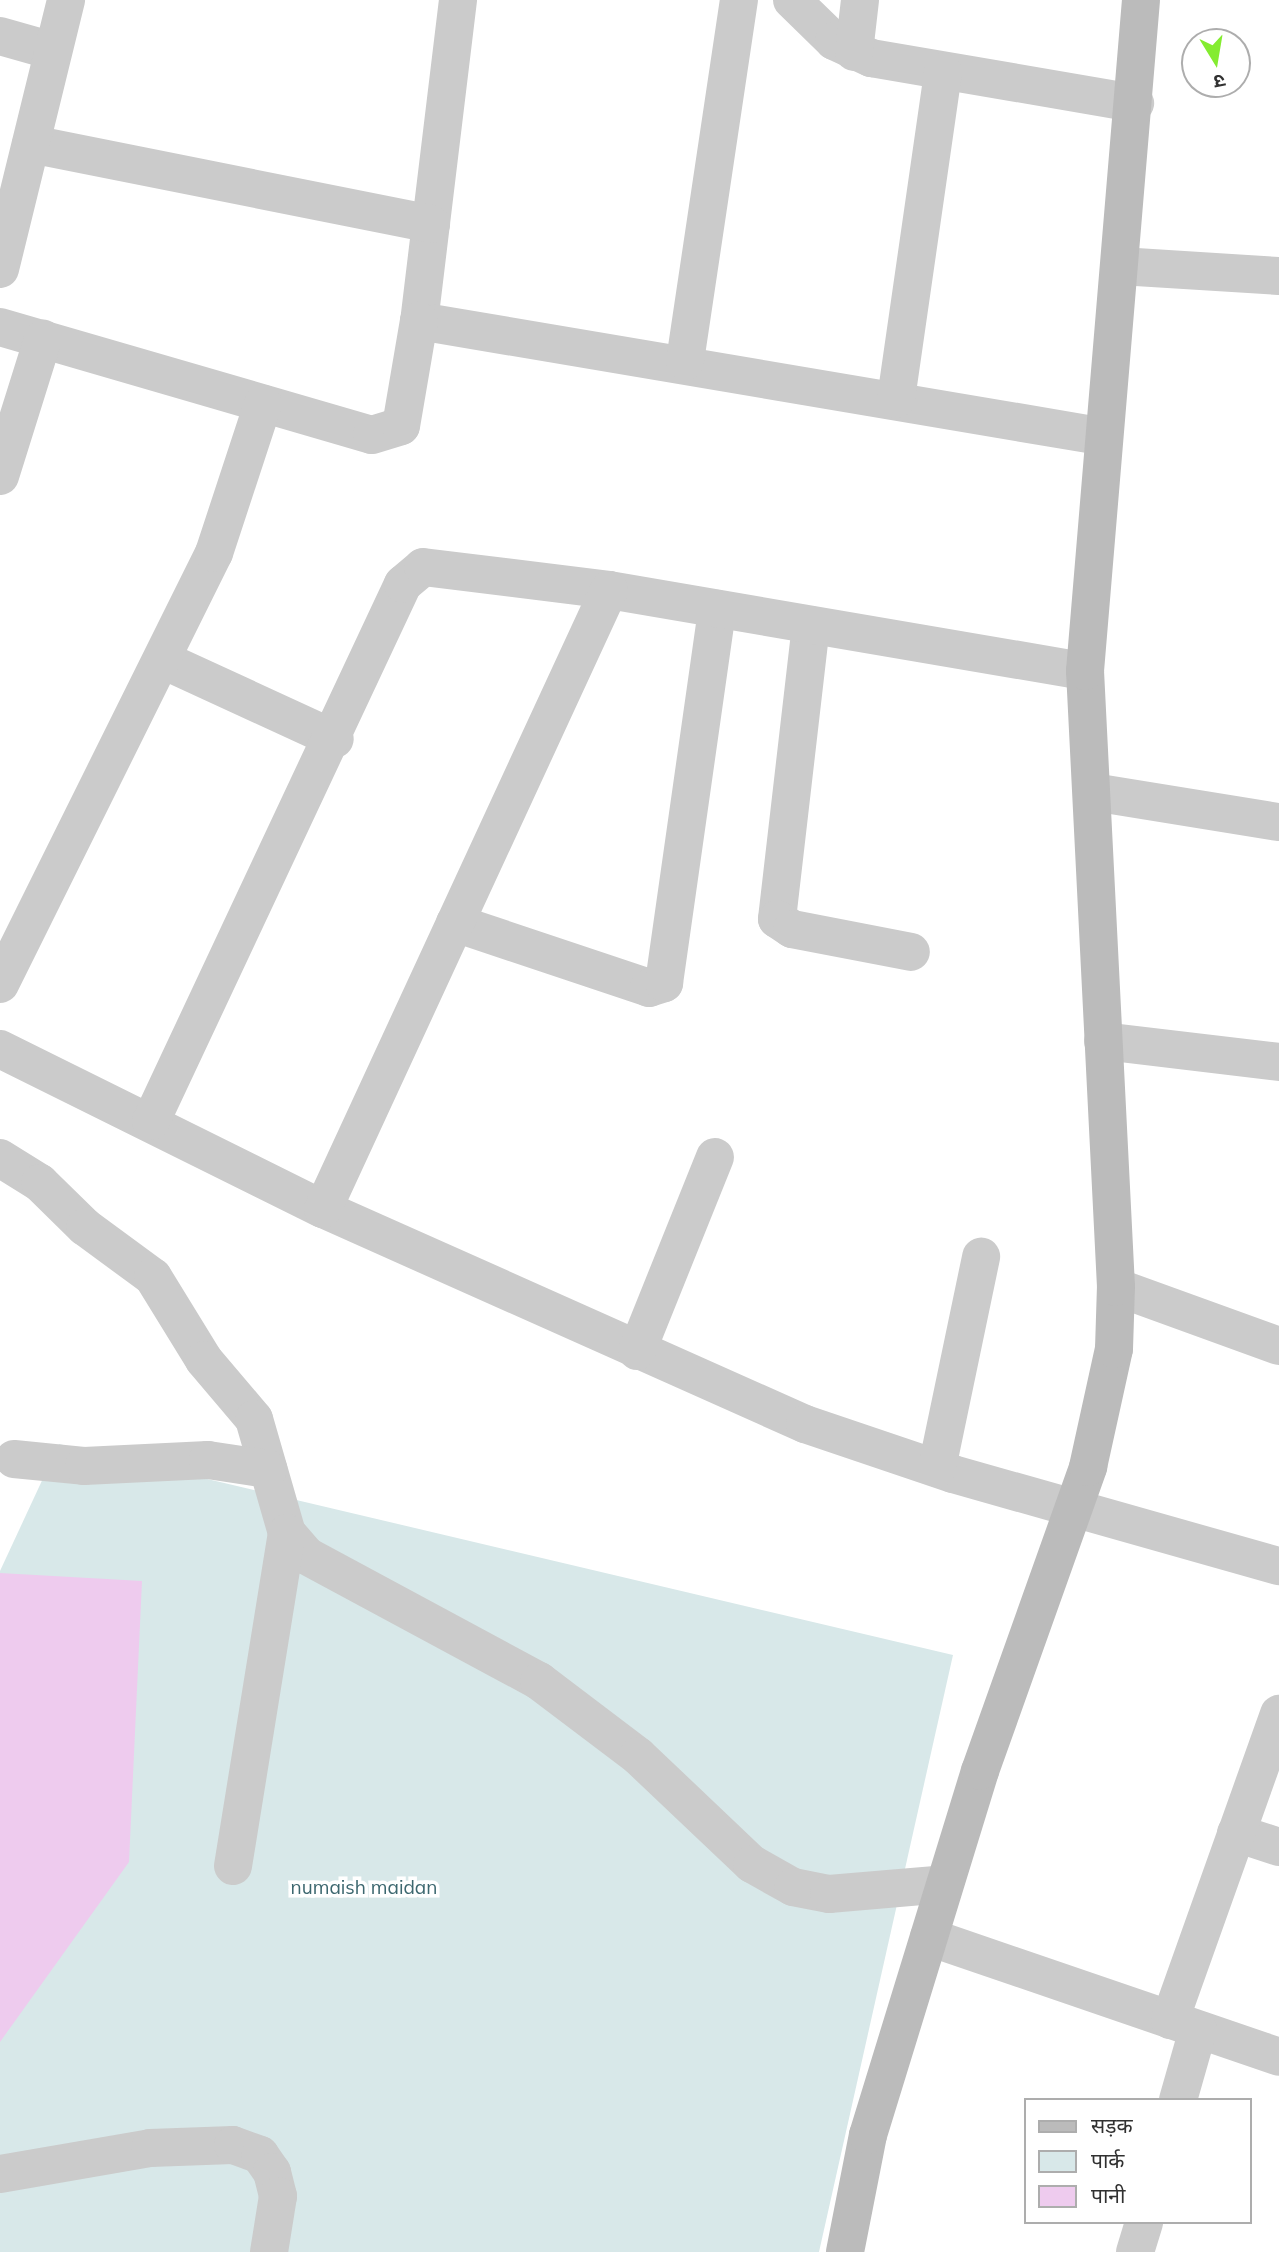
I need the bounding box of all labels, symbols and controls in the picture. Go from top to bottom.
north arrow [1181,28,1251,98]
text: उ [1212,69,1227,94]
park label: numaish maidan [291,1877,437,1899]
legend [1024,2098,1251,2224]
text: सड़क [1091,2112,1133,2138]
text: पार्क [1091,2147,1125,2173]
text: पानी [1091,2182,1125,2208]

